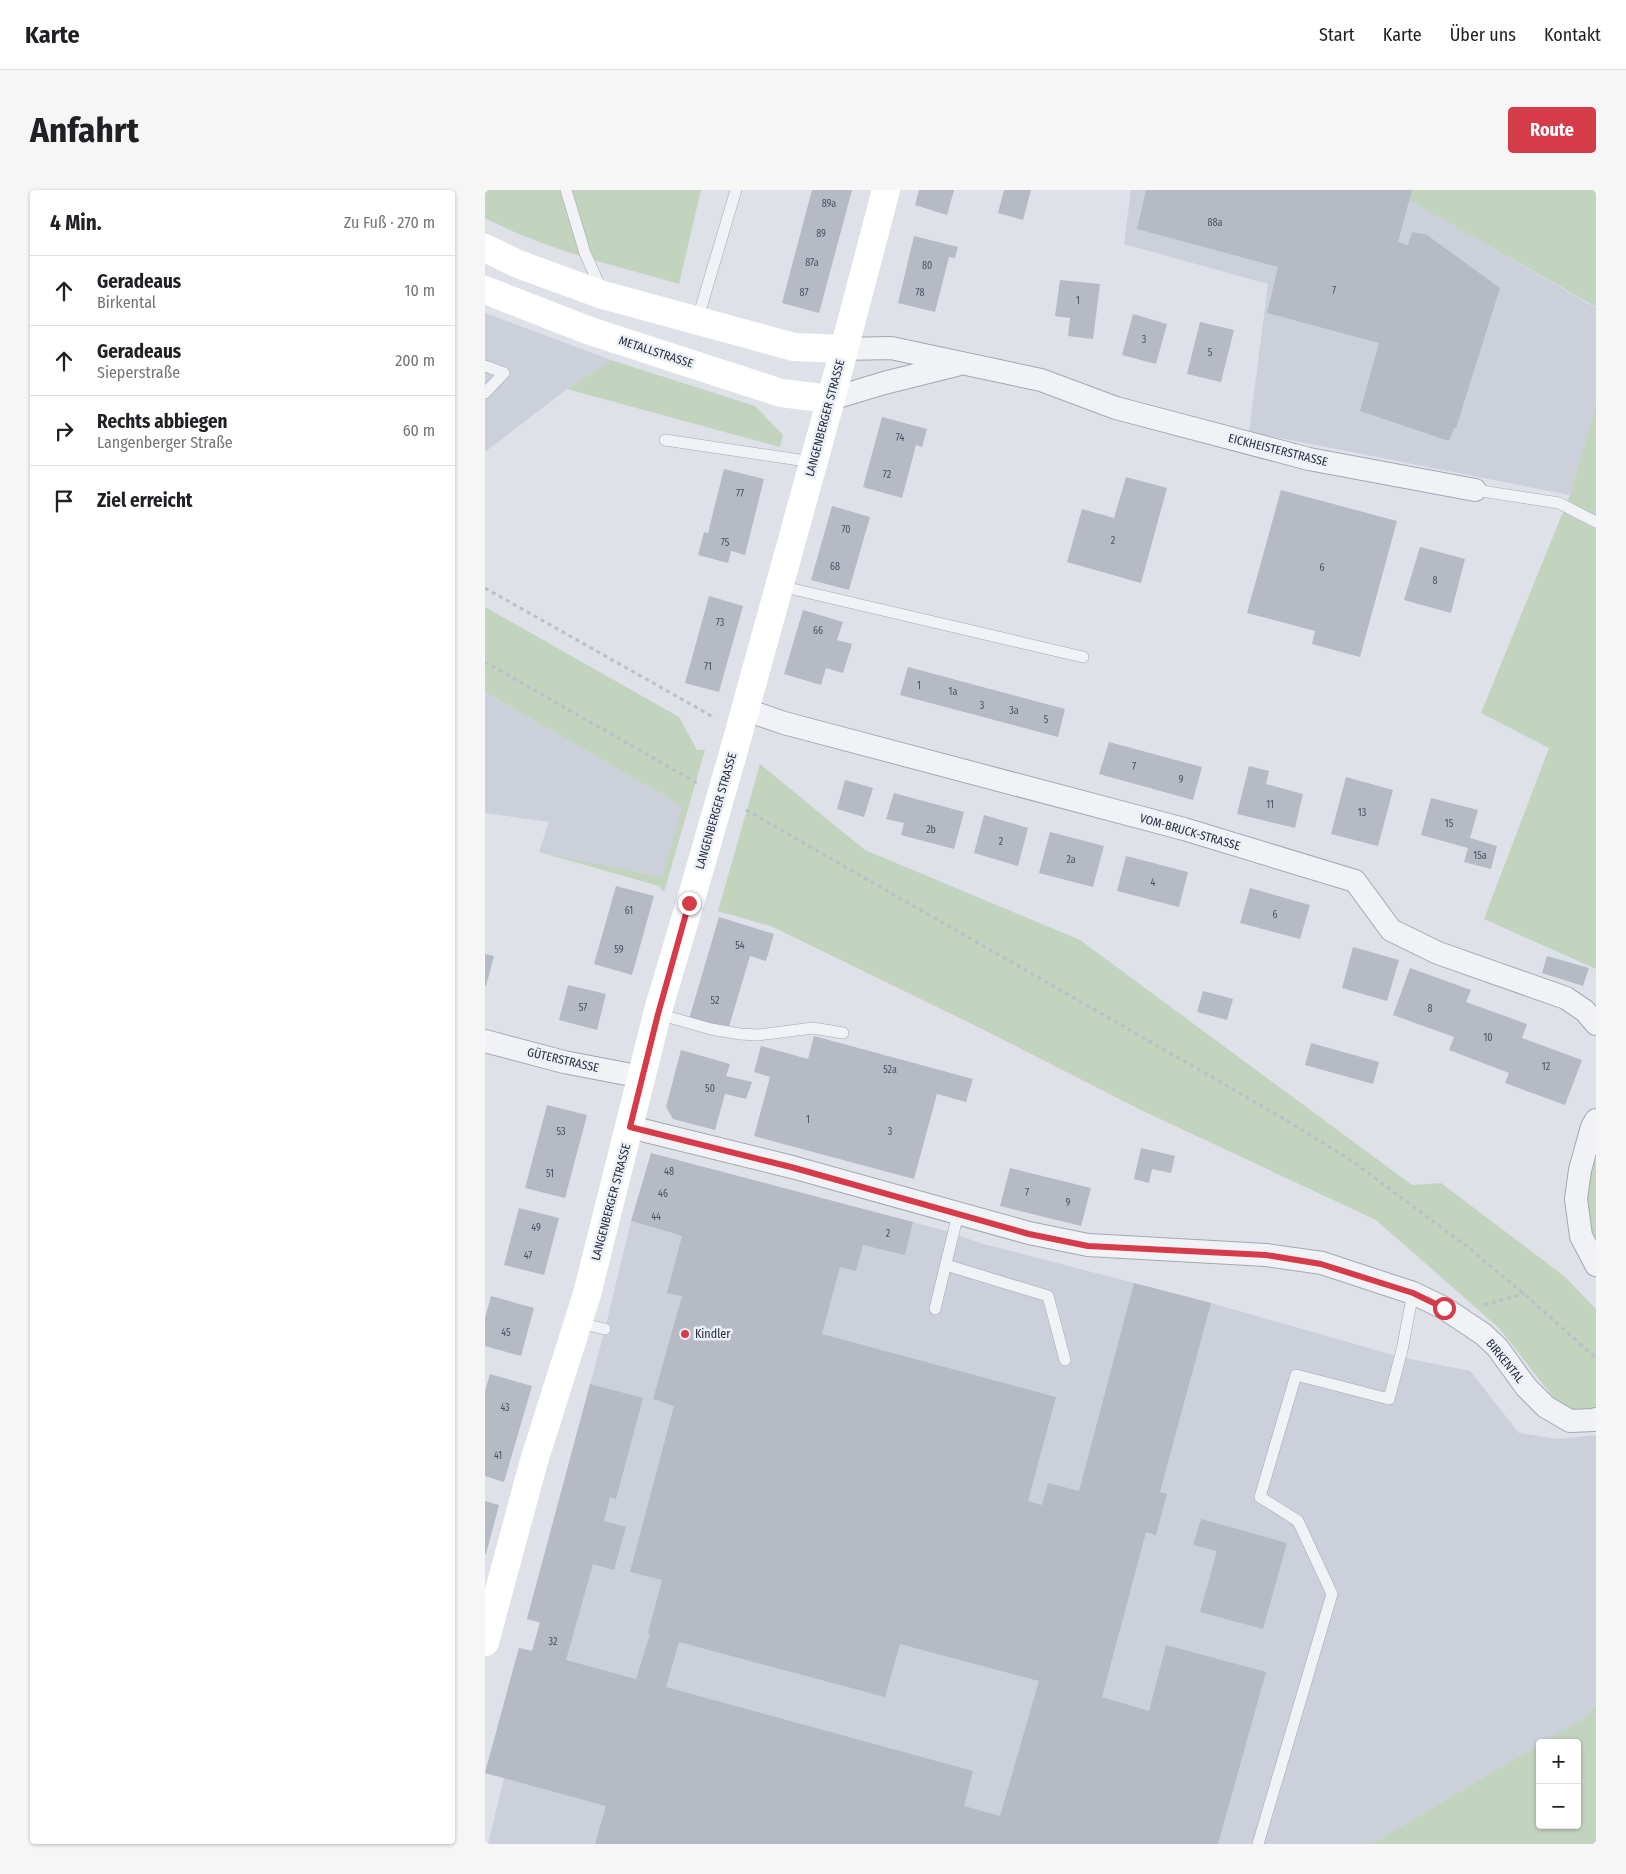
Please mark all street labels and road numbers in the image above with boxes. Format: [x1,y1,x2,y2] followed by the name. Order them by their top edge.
[617,333,695,371] street label: METALLSTRASSE
[803,358,847,478] street label: LANGENBERGER STRASSE
[1227,431,1330,469] street label: EICKHEISTERSTRASSE
[693,751,739,871] street label: LANGENBERGER STRASSE
[1138,811,1242,853] street label: VOM-BRUCK-STRASSE
[526,1043,601,1075] street label: GÜTERSTRASSE
[589,1142,633,1262] street label: LANGENBERGER STRASSE
[1483,1336,1527,1386] street label: BIRKENTAL

